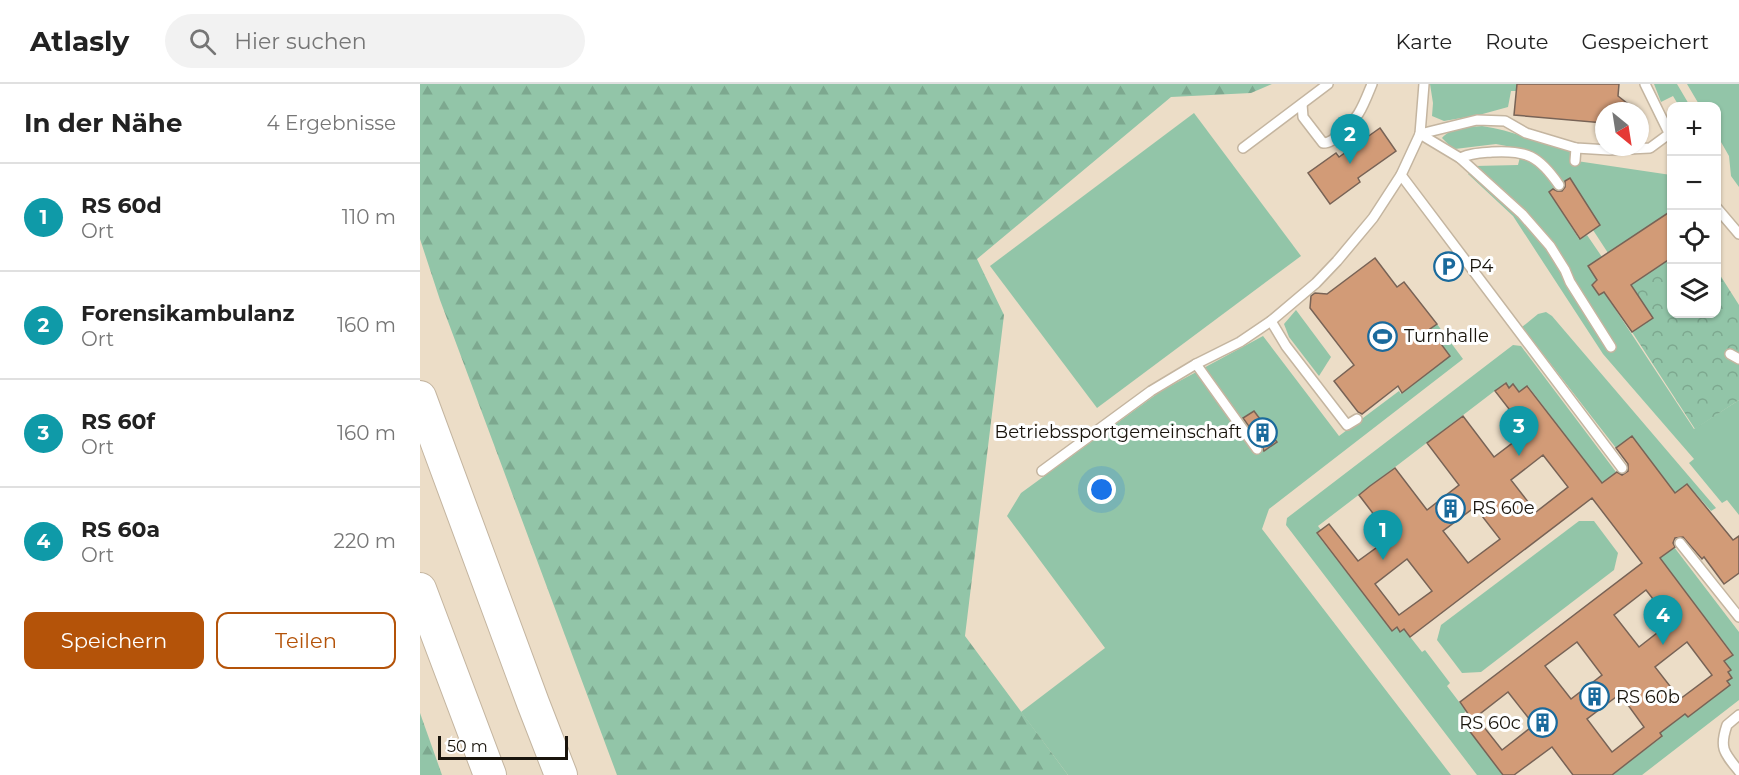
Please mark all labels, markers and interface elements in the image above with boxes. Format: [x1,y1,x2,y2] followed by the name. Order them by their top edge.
[165,14,585,68] search box
[30,24,129,58] text: Atlasly
[186,25,219,58] icon: search
[234,28,367,55] text: Hier suchen
[1396,29,1452,54] text: Karte
[1485,29,1548,54] text: Route
[1581,29,1709,54] text: Gespeichert
[1595,102,1649,156] north arrow
[1667,102,1721,318] map controls
[1667,102,1721,156] button: +
[24,107,182,139] text: In der Nähe
[267,111,396,135] text: 4 Ergebnisse
[1330,115,1370,164] pin: 2
[1667,156,1721,210] button: −
[81,192,162,219] text: RS 60d
[40,205,47,229] text: 1
[342,205,396,229] text: 110 m
[1667,210,1721,264] button: locate
[81,219,114,243] text: Ort
[1432,250,1464,282] parking icon: P4
[1469,255,1493,277] place label: P4
[1667,264,1721,318] button: layers
[81,300,294,327] text: Forensikambulanz
[38,313,49,337] text: 2
[337,313,396,337] text: 160 m
[1367,320,1399,352] sports icon: Turnhalle
[1404,325,1489,347] place label: Turnhalle
[81,327,114,351] text: Ort
[1500,406,1538,456] pin: 3
[81,408,155,435] text: RS 60f
[1247,416,1279,448] building icon: Betriebssportgemeinschaft
[38,421,49,445] text: 3
[337,421,396,445] text: 160 m
[995,421,1242,443] place label: Betriebssportgemeinschaft
[81,435,114,459] text: Ort
[1087,475,1116,504] your location
[1435,492,1467,524] building icon: RS 60e
[1472,497,1535,519] place label: RS 60e
[1364,510,1402,560] pin: 1
[81,516,160,543] text: RS 60a
[37,529,50,553] text: 4
[334,529,396,553] text: 220 m
[81,543,114,567] text: Ort
[1644,596,1682,645] pin: 4
[24,612,204,669] button: Speichern
[216,612,396,669] button: Teilen
[1579,681,1611,713] building icon: RS 60b
[1616,686,1680,708] place label: RS 60b
[1526,707,1558,739] building icon: RS 60c
[1459,712,1521,734] place label: RS 60c
[438,733,568,760] scale bar
[447,737,488,756] text: 50 m

